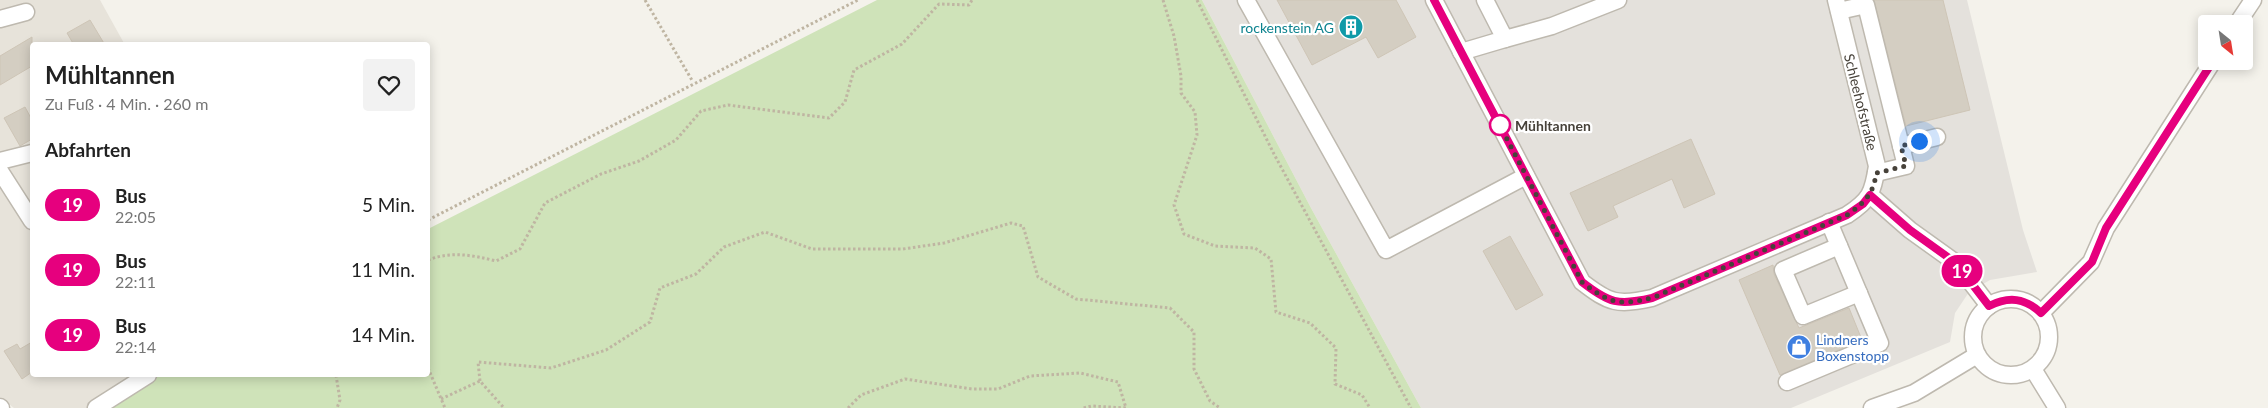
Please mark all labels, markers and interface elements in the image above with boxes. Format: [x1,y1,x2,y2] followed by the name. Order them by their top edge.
[1338,14,1364,40] building icon: rockenstein AG
[2198,15,2252,70] north arrow
[2198,15,2253,70] map controls
[1240,19,1334,36] place label: rockenstein AG
[1841,52,1881,152] street label: Schleehofstraße
[363,59,415,111] button: heart
[45,60,175,89] text: Mühltannen
[45,94,208,113] text: Zu Fuß · 4 Min. · 260 m
[1489,114,1511,136] marker: Mühltannen
[1515,117,1591,134] place label: Mühltannen
[1907,129,1932,154] your location
[45,138,131,161] text: Abfahrten
[115,184,146,207] text: Bus
[362,193,415,216] text: 5 Min.
[62,194,83,216] text: 19
[115,207,156,226] text: 22:05
[115,249,146,272] text: Bus
[1940,255,1984,287] line badge: 19
[351,258,415,281] text: 11 Min.
[62,259,83,281] text: 19
[1952,260,1972,282] text: 19
[115,272,156,291] text: 22:11
[115,314,146,337] text: Bus
[351,323,415,346] text: 14 Min.
[62,324,83,346] text: 19
[1816,331,1889,364] place label: Lindners Boxenstopp
[1786,334,1812,360] shop icon: Lindners Boxenstopp
[115,337,156,356] text: 22:14

